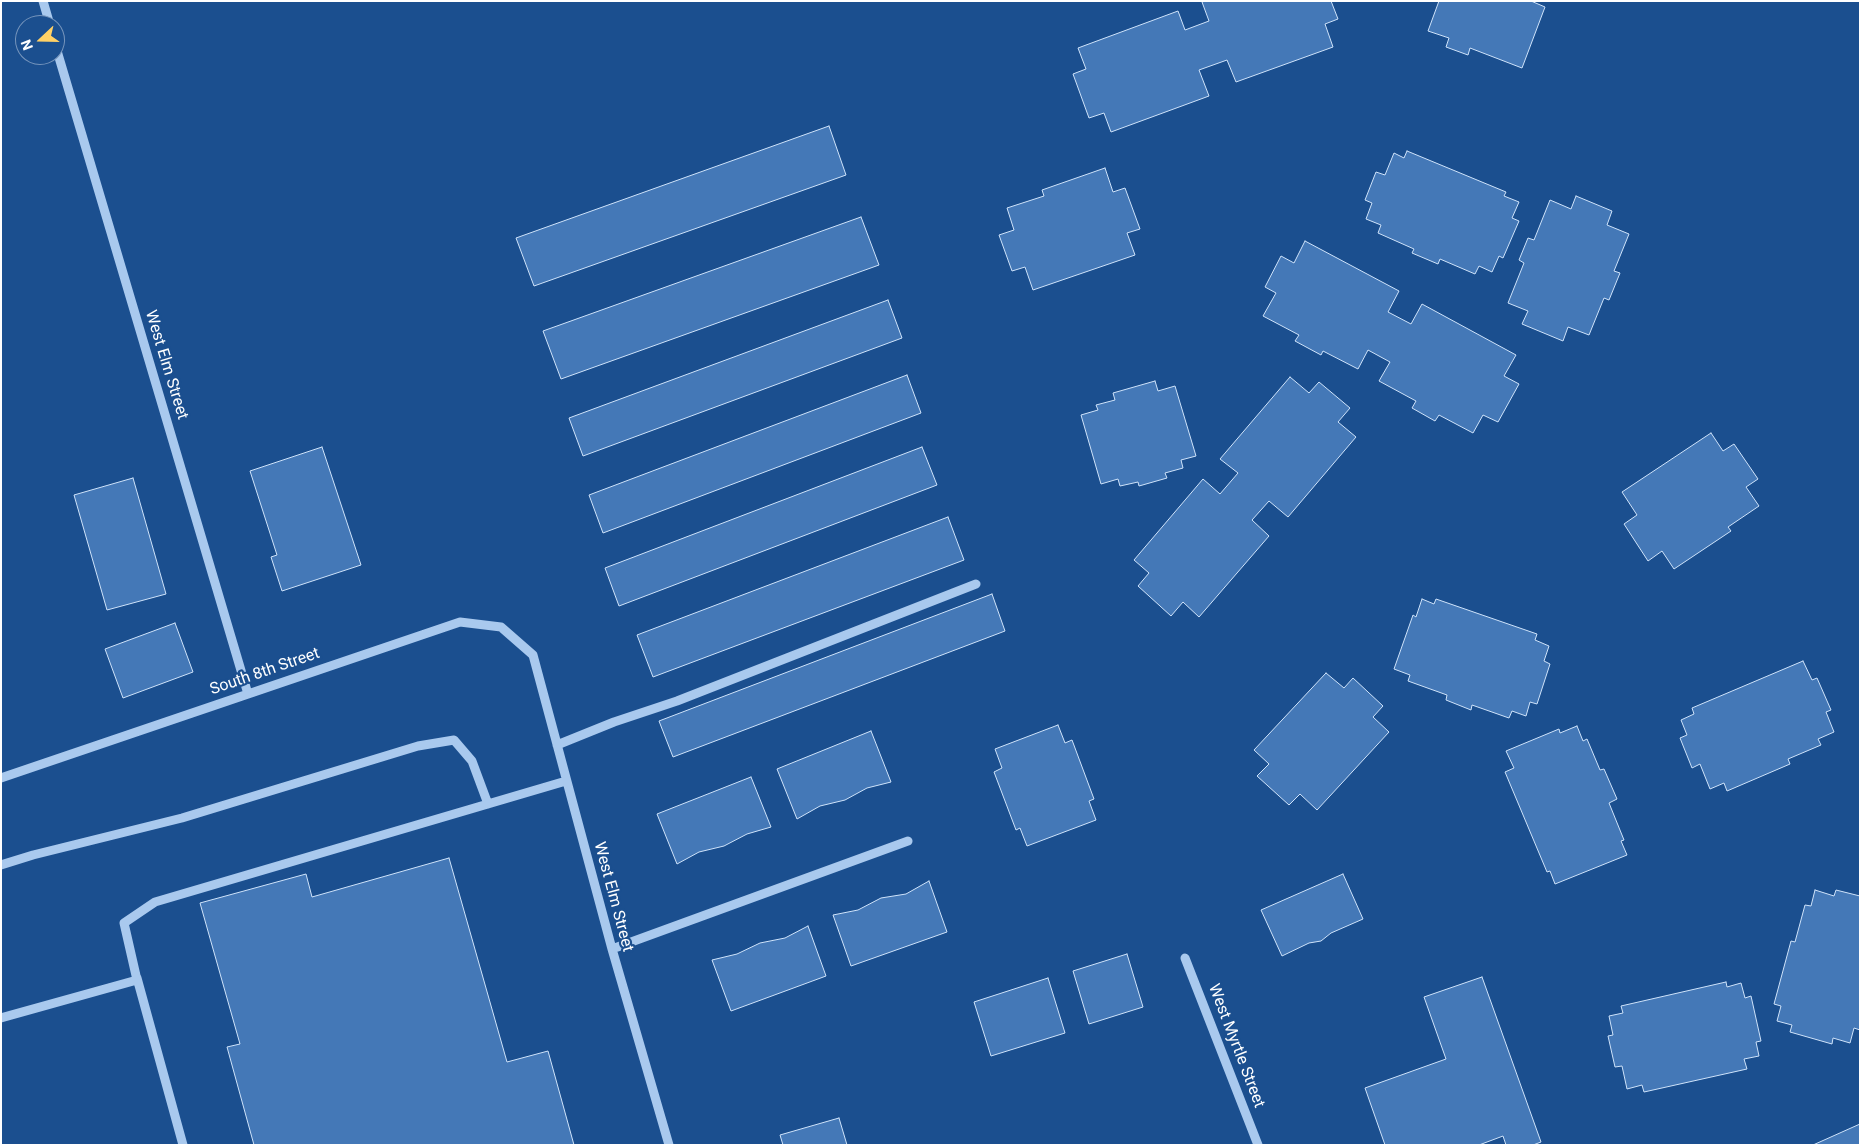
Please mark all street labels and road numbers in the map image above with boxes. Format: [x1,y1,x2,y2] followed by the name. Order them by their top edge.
[140,308,192,422] street label: West Elm Street
[208,644,322,700] street label: South 8th Street
[589,840,637,954] street label: West Elm Street
[1204,981,1268,1111] street label: West Myrtle Street

